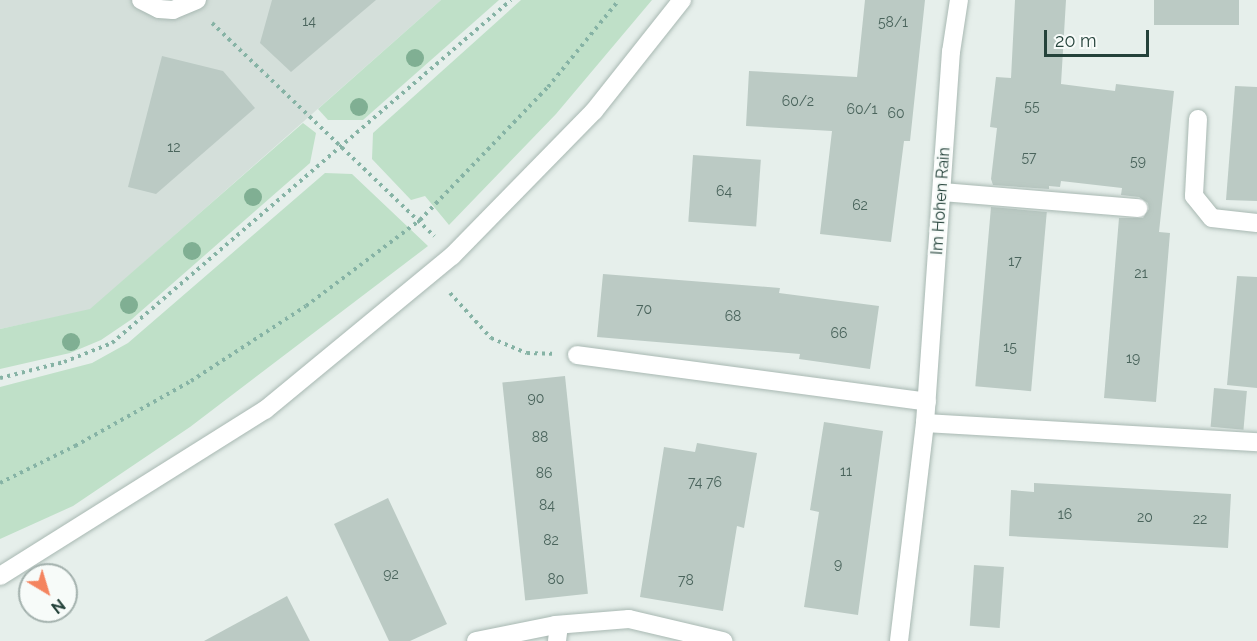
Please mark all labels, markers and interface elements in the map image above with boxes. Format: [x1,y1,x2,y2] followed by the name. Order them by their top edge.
[302,13,316,29] house number: 14
[878,14,908,30] house number: 58/1
[1047,18,1152,56] scale bar
[1055,30,1097,51] text: 20 m
[782,93,814,109] house number: 60/2
[1024,98,1040,114] house number: 55
[846,101,878,117] house number: 60/1
[887,105,905,121] house number: 60
[167,139,181,155] house number: 12
[928,146,954,256] street label: Im Hohen Rain
[1021,149,1037,165] house number: 57
[1130,153,1146,169] house number: 59
[716,183,732,199] house number: 64
[852,197,868,213] house number: 62
[1008,253,1022,269] house number: 17
[1134,265,1148,281] house number: 21
[636,301,652,317] house number: 70
[725,308,741,324] house number: 68
[831,325,847,341] house number: 66
[1003,339,1017,355] house number: 15
[1126,350,1140,366] house number: 19
[528,390,544,406] house number: 90
[532,429,548,445] house number: 88
[840,463,852,479] house number: 11
[536,465,552,481] house number: 86
[688,474,722,490] house number: 74 76
[539,497,555,513] house number: 84
[1058,506,1072,522] house number: 16
[1137,509,1153,525] house number: 20
[1193,511,1207,527] house number: 22
[543,532,559,548] house number: 82
[834,556,842,572] house number: 9
[18,563,78,623] north arrow
[383,566,399,582] house number: 92
[548,571,564,587] house number: 80
[678,572,694,588] house number: 78
[47,595,69,617] text: N

